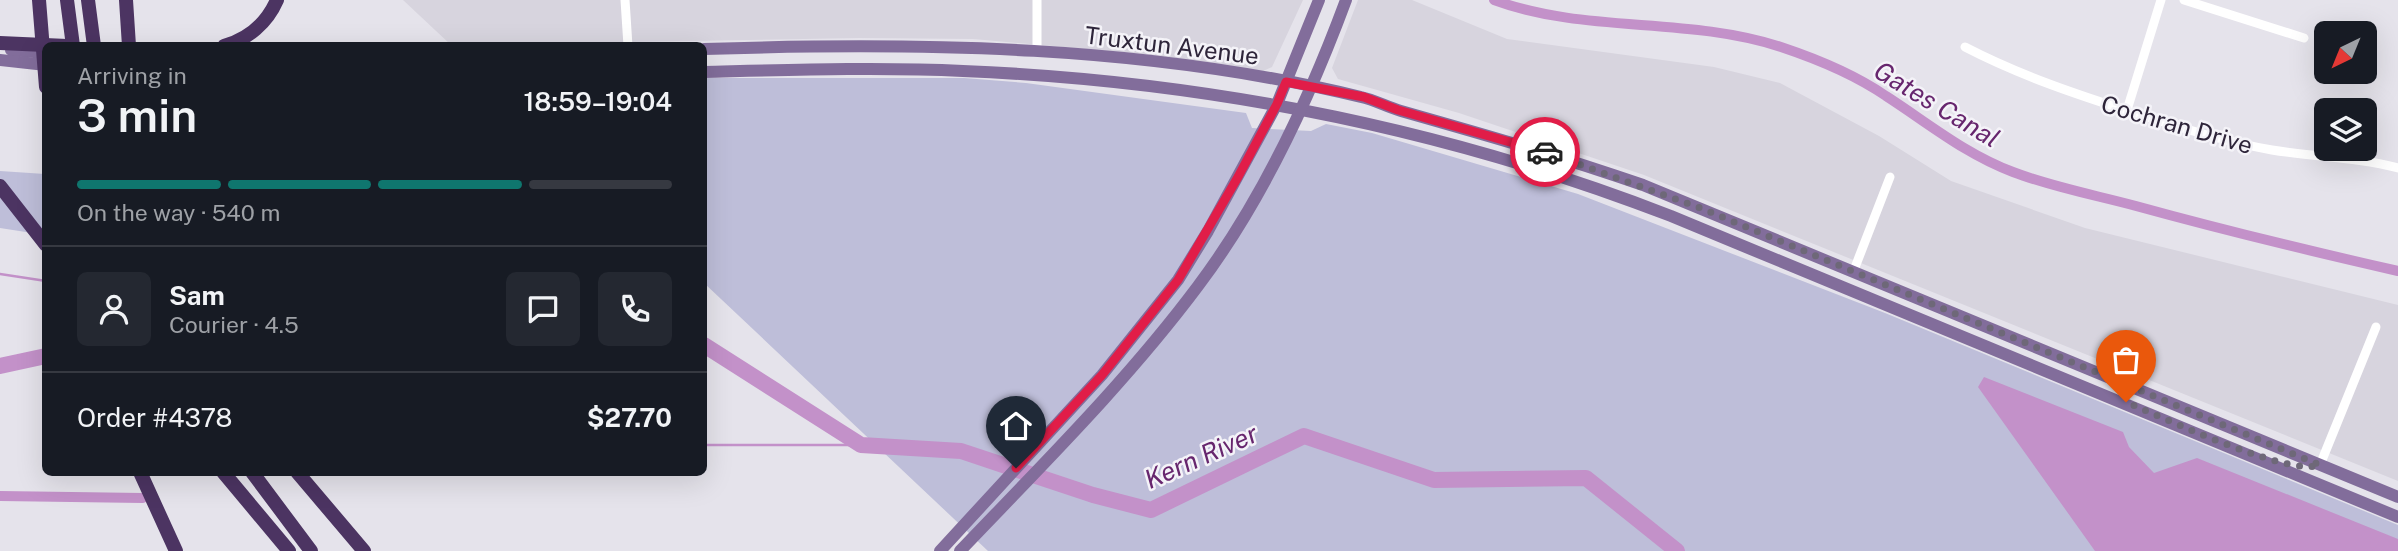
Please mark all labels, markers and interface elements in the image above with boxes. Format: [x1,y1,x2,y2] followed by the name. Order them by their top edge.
[1083,20,1261,70] street label: Truxtun Avenue
[2314,21,2376,84] north arrow
[2314,21,2377,161] map controls
[1869,54,2005,154] water label: Gates Canal
[77,62,187,89] text: Arriving in
[523,86,672,117] text: 18:59–19:04
[77,88,197,142] text: 3 min
[2098,89,2256,159] street label: Cochran Drive
[2314,98,2377,161] button: layers
[1510,117,1580,187] courier
[1526,133,1564,171] icon: car
[77,199,280,226] text: On the way · 540 m
[77,272,151,346] button: person
[506,272,580,346] button: chat
[598,272,672,346] button: phone
[169,280,225,311] text: Sam
[169,311,299,338] text: Courier · 4.5
[2096,330,2156,402] pin
[2107,341,2145,379] icon: bag
[986,396,1046,468] pin
[77,402,232,433] text: Order #4378
[587,402,672,433] text: $27.70
[997,407,1035,445] icon: home
[1140,417,1263,495] water label: Kern River

